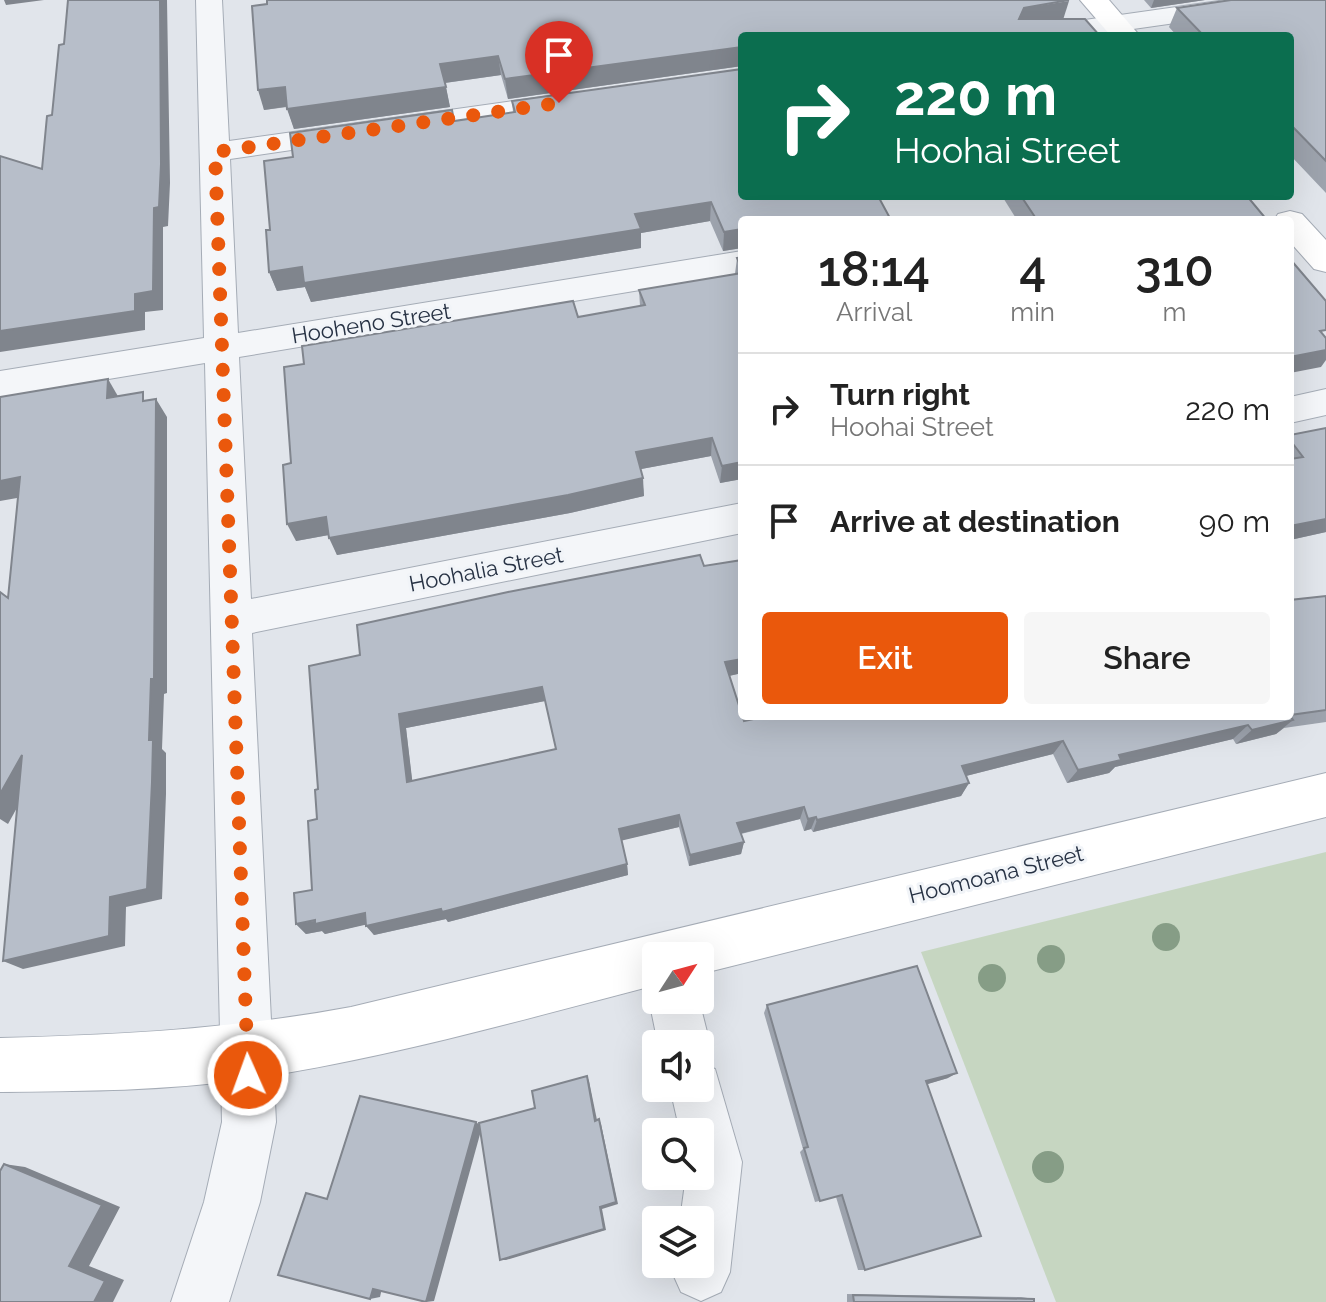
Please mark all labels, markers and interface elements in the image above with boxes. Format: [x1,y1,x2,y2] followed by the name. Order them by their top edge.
[525,21,593,103] pin
[537,33,581,77] icon: arrive
[894,62,1057,128] text: 220 m
[762,64,866,168] icon: right
[894,129,1121,171] text: Hoohai Street
[818,241,930,297] text: 18:14
[1019,241,1046,297] text: 4
[1135,241,1214,297] text: 310
[836,297,912,327] text: Arrival
[1010,297,1055,327] text: min
[1163,297,1186,327] text: m
[290,298,453,348] street label: Hooheno Street
[830,377,970,412] text: Turn right
[762,387,806,431] icon: right
[1185,392,1270,427] text: 220 m
[830,412,994,442] text: Hoohai Street
[762,499,806,543] icon: arrive
[830,504,1120,539] text: Arrive at destination
[1199,504,1270,539] text: 90 m
[407,541,566,597] street label: Hoohalia Street
[762,612,1008,704] button: Exit
[1024,612,1270,704] button: Share
[906,840,1087,908] street label: Hoomoana Street
[642,942,714,1014] north arrow
[642,942,714,1278] map controls
[642,1030,714,1102] button: sound
[206,1033,290,1117] position arrow
[642,1118,714,1190] button: search
[642,1206,714,1278] button: layers

